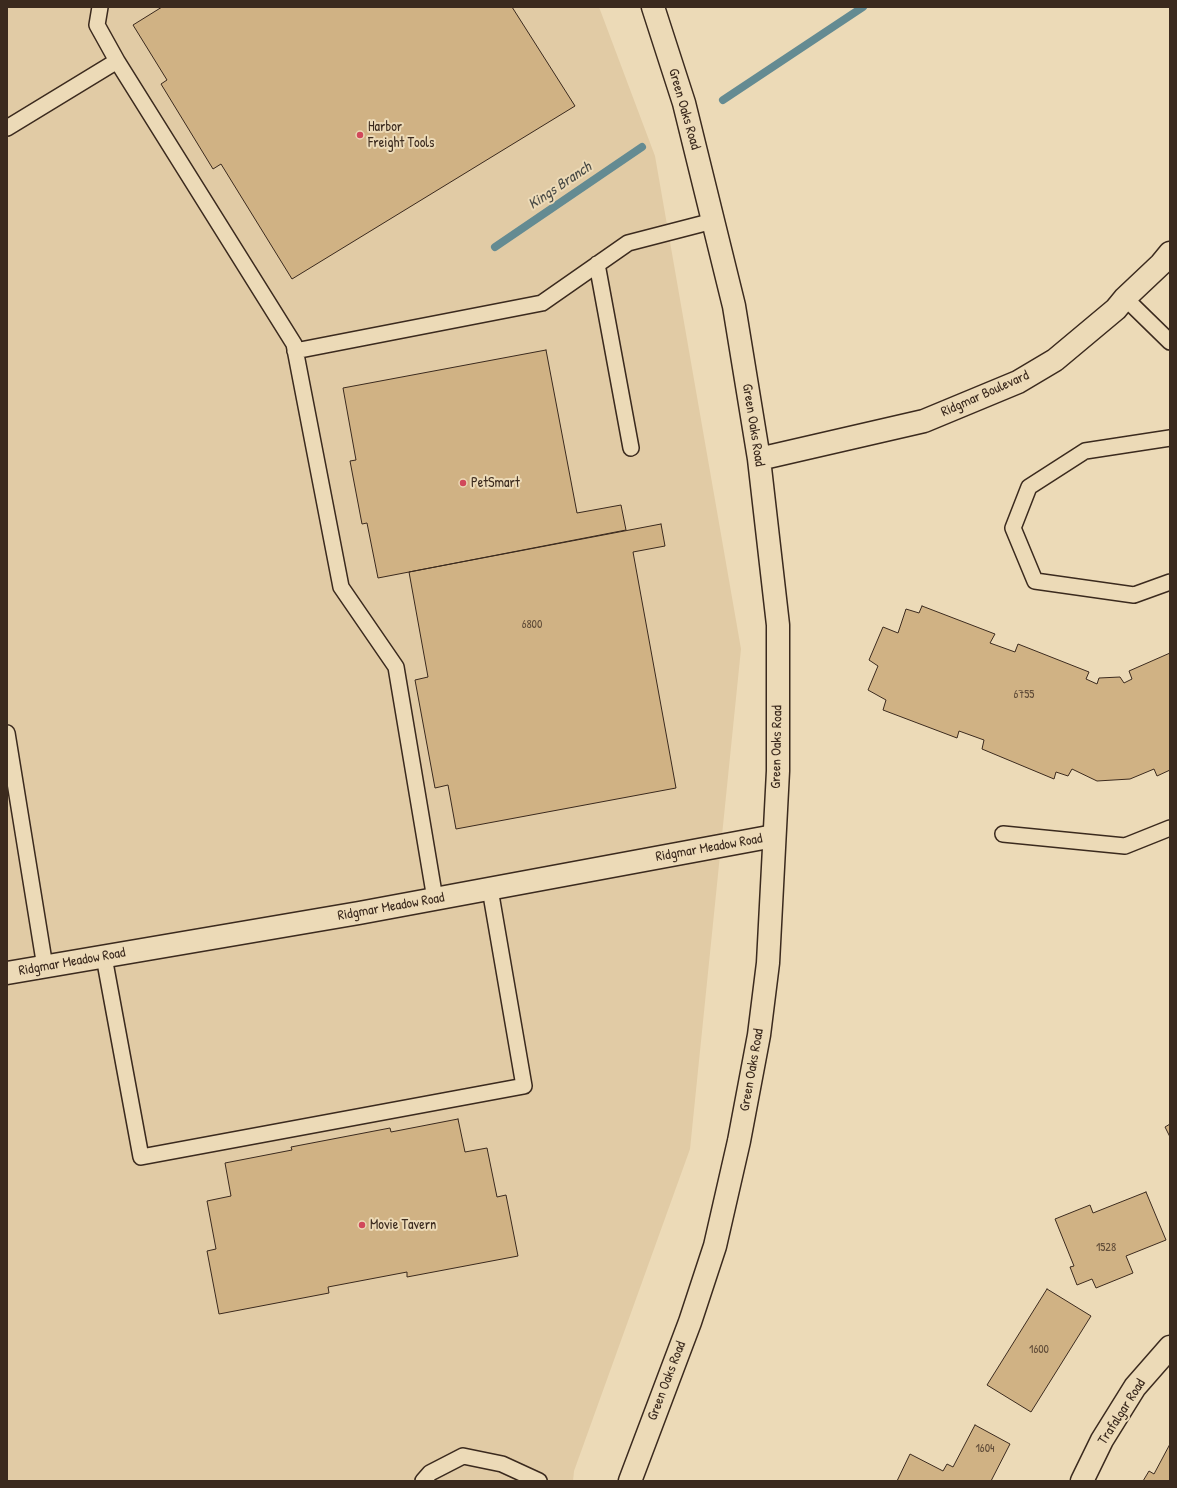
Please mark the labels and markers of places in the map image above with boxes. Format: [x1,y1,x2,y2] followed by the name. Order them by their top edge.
[368,119,434,152] place label: Harbor Freight Tools
[355,130,365,140] marker: Harbor Freight Tools
[471,475,520,491] place label: PetSmart
[458,478,468,488] marker: PetSmart
[370,1217,436,1233] place label: Movie Tavern
[357,1220,367,1230] marker: Movie Tavern

